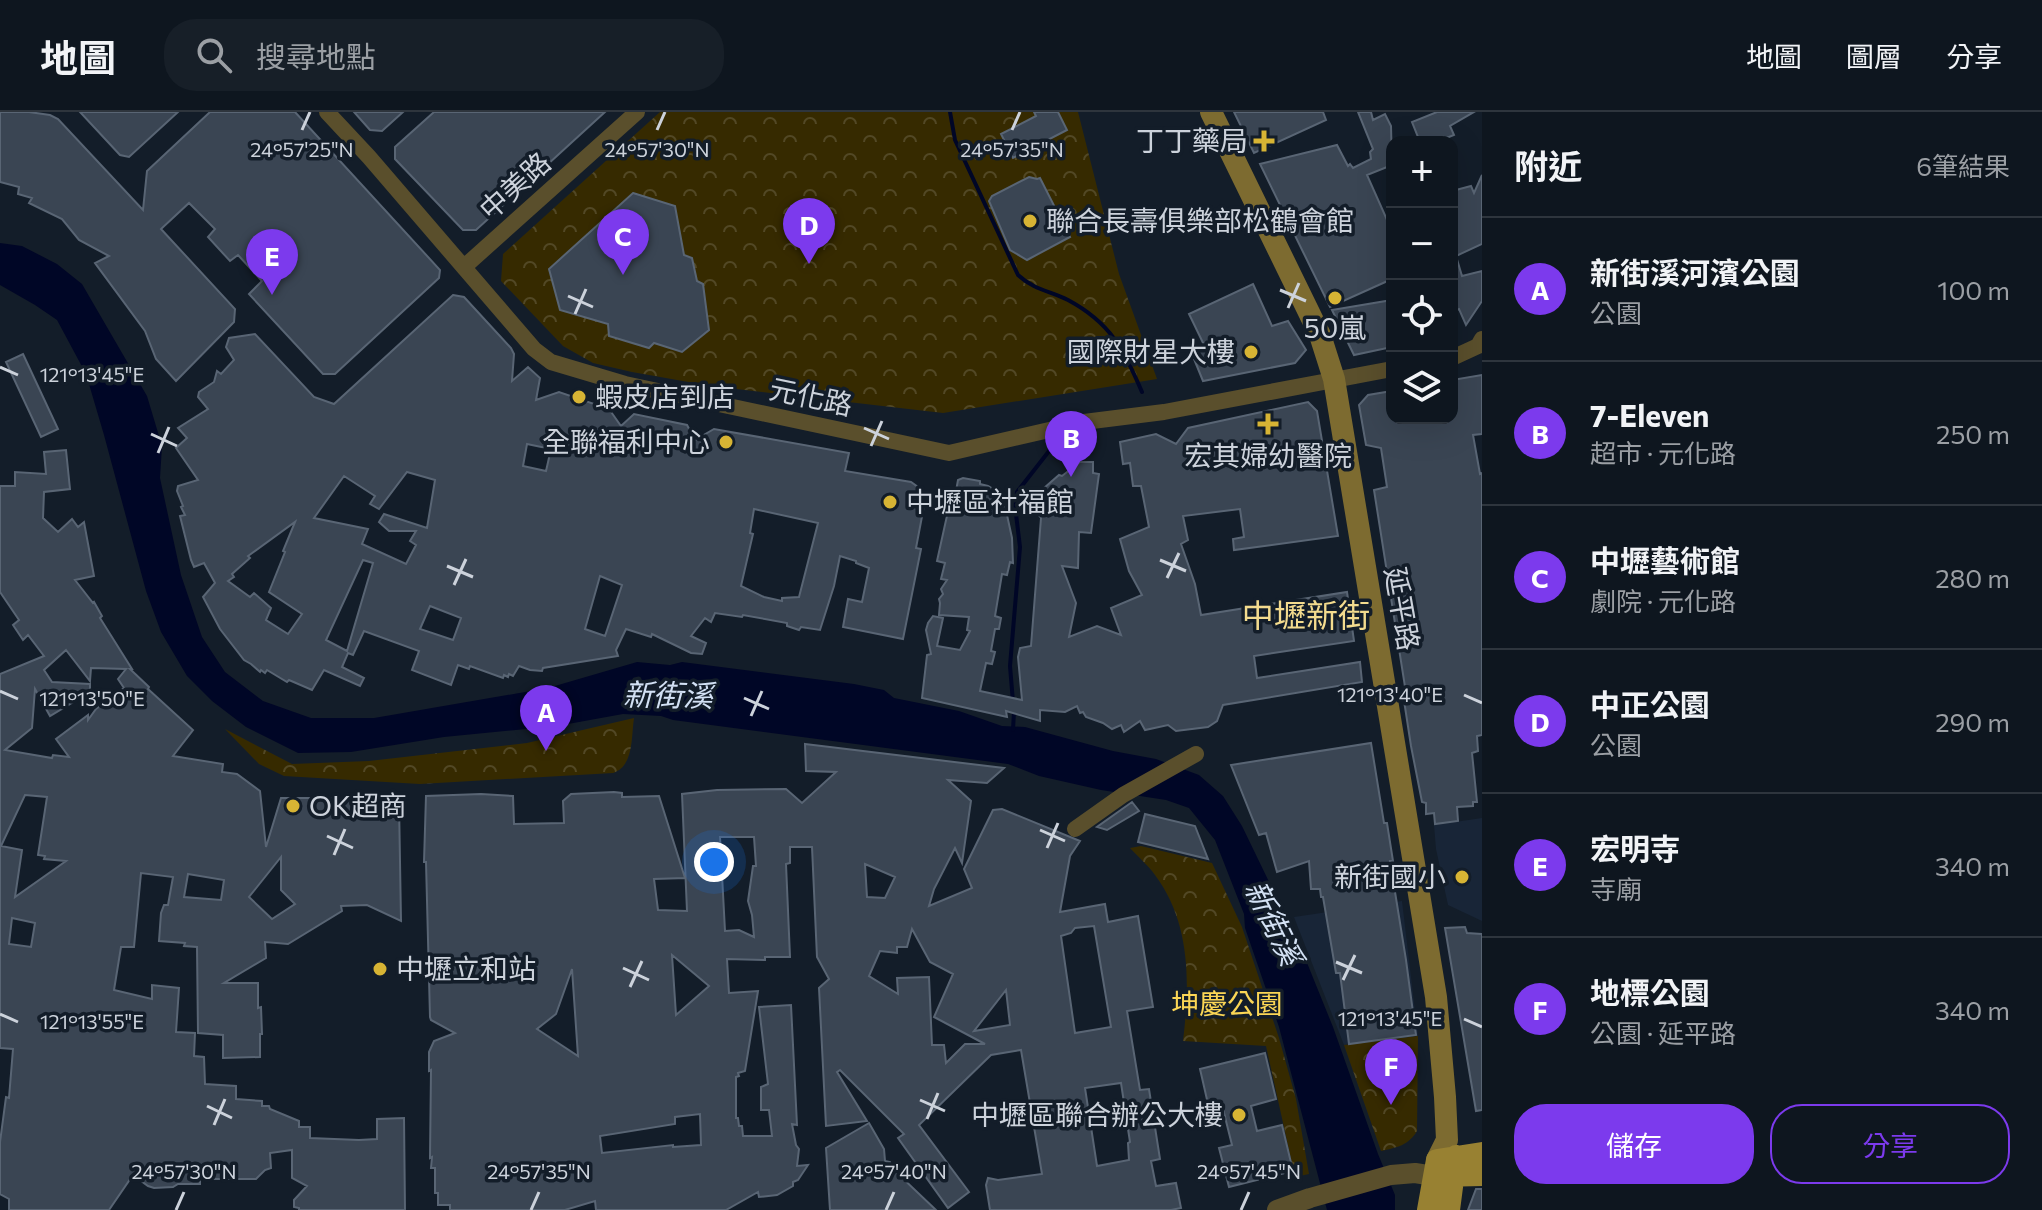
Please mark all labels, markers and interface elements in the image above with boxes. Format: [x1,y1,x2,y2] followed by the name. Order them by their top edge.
[164,19,724,91] search box
[40,33,116,80] text: 地圖
[192,33,236,77] icon: search
[256,37,376,74] text: 搜尋地點
[1746,39,1802,73] text: 地圖
[1846,39,1902,73] text: 圖層
[1946,39,2002,73] text: 分享
[1136,123,1248,157] place label: 丁丁藥局
[1255,132,1273,150] marker: 丁丁藥局
[1386,136,1458,424] map controls
[1386,136,1458,208] button: +
[250,137,354,161] text: 24°57'25"N
[604,137,710,161] text: 24°57'30"N
[960,137,1064,161] text: 24°57'35"N
[1514,144,1582,186] text: 附近
[472,145,557,226] street label: 中美路
[1916,150,2010,181] text: 6筆結果
[783,198,835,264] pin: D
[1046,203,1354,237] place label: 聯合長壽俱樂部松鶴會館
[1386,208,1458,280] button: −
[597,209,649,275] pin: C
[1021,212,1039,230] marker: 聯合長壽俱樂部松鶴會館
[246,229,298,295] pin: E
[1590,253,1800,290] text: 新街溪河濱公園
[1531,274,1549,305] text: A
[1937,274,2010,305] text: 100 m
[1386,280,1458,352] button: locate
[1326,289,1344,307] marker: 50嵐
[1590,297,1642,328] text: 公園
[1304,310,1366,344] place label: 50嵐
[1067,334,1235,368] place label: 國際財星大樓
[1242,343,1260,361] marker: 國際財星大樓
[1386,352,1458,424] button: layers
[40,362,144,386] text: 121°13'45"E
[767,371,856,421] street label: 元化路
[595,379,735,413] place label: 蝦皮店到店
[570,388,588,406] marker: 蝦皮店到店
[1590,396,1709,433] text: 7-Eleven
[1045,411,1097,477] pin: B
[1257,413,1279,435] marker: 宏其婦幼醫院
[1531,418,1549,449] text: B
[1936,418,2010,449] text: 250 m
[542,424,710,458] place label: 全聯福利中心
[717,433,735,451] marker: 全聯福利中心
[1590,437,1736,468] text: 超市 · 元化路
[1184,438,1352,472] place label: 宏其婦幼醫院
[906,484,1074,518] place label: 中壢區社福館
[881,493,899,511] marker: 中壢區社福館
[1590,541,1740,578] text: 中壢藝術館
[1531,562,1549,593] text: C
[1935,562,2010,593] text: 280 m
[1379,565,1427,653] street label: 延平路
[1590,585,1736,616] text: 劇院 · 元化路
[1242,594,1370,634] district label: 中壢新街
[623,674,717,713] water label: 新街溪
[1337,682,1443,706] text: 121°13'40"E
[520,685,572,751] pin: A
[1590,685,1710,722] text: 中正公園
[39,686,145,710] text: 121°13'50"E
[1530,706,1550,737] text: D
[1935,706,2010,737] text: 290 m
[1590,729,1642,760] text: 公園
[309,788,407,822] place label: OK超商
[284,797,302,815] marker: OK超商
[1590,829,1680,866] text: 宏明寺
[694,842,734,882] your location
[1532,850,1548,881] text: E
[1935,850,2010,881] text: 340 m
[1334,859,1446,893] place label: 新街國小
[1453,868,1471,886] marker: 新街國小
[1239,873,1313,974] water label: 新街溪
[1590,873,1642,904] text: 寺廟
[396,951,536,985] place label: 中壢立和站
[371,960,389,978] marker: 中壢立和站
[1590,973,1710,1010] text: 地標公園
[1171,986,1283,1020] park label: 坤慶公園
[1532,994,1548,1025] text: F
[1935,994,2010,1025] text: 340 m
[1338,1006,1442,1030] text: 121°13'45"E
[40,1009,144,1033] text: 121°13'55"E
[1590,1017,1736,1048] text: 公園 · 延平路
[1365,1039,1417,1105] pin: F
[971,1097,1223,1131] place label: 中壢區聯合辦公大樓
[1514,1104,1754,1184] button: 儲存
[1770,1104,2010,1184] button: 分享
[1230,1106,1248,1124] marker: 中壢區聯合辦公大樓
[131,1159,237,1183] text: 24°57'30"N
[487,1159,591,1183] text: 24°57'35"N
[841,1159,947,1183] text: 24°57'40"N
[1197,1159,1301,1183] text: 24°57'45"N

